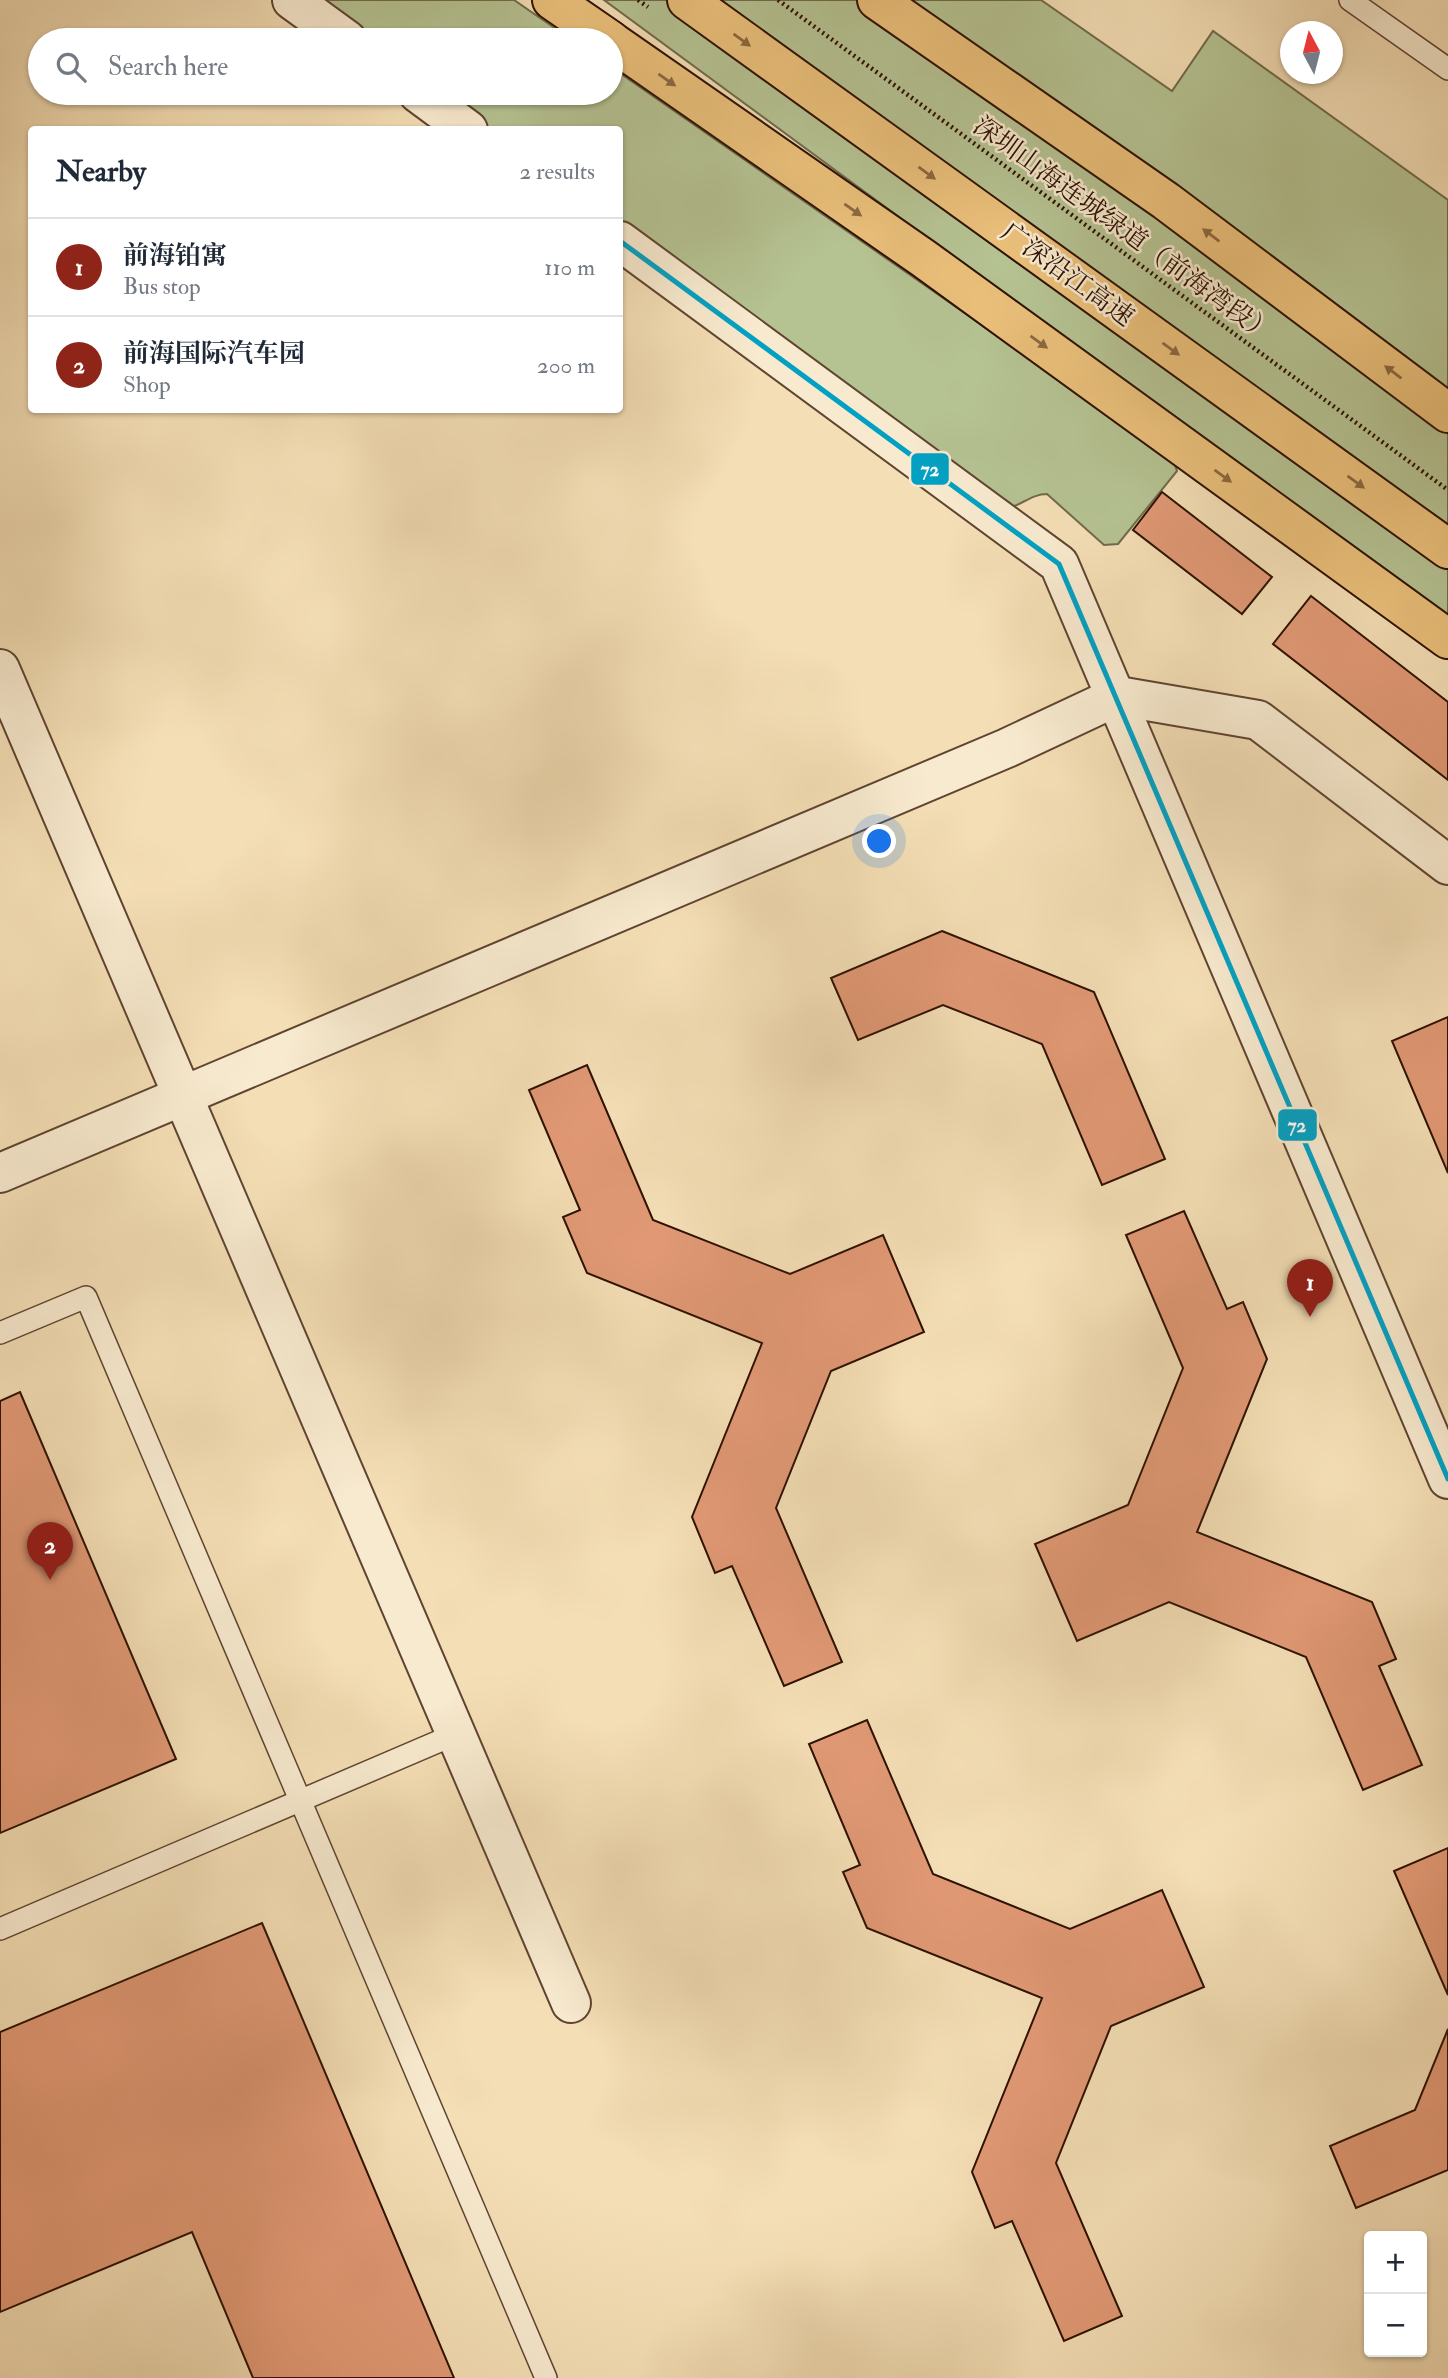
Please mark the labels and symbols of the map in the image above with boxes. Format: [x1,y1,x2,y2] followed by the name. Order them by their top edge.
[1280,21,1343,84] north arrow
[733,33,751,47] one-way arrow
[658,73,676,87] one-way arrow
[967,110,1280,350] street label: 深圳山海连城绿道（前海湾段）
[918,166,936,180] one-way arrow
[844,203,863,216] one-way arrow
[995,216,1140,334] street label: 广深沿江高速
[1203,228,1221,243] one-way arrow
[1029,335,1048,349] one-way arrow
[1162,341,1180,355] one-way arrow
[1384,365,1403,379] one-way arrow
[910,452,950,486] line badge: 72
[921,458,940,482] text: 72
[1214,468,1232,482] one-way arrow
[1347,474,1365,488] one-way arrow
[862,824,896,858] your location
[1277,1108,1318,1142] line badge: 72
[1288,1114,1307,1138] text: 72
[1287,1259,1333,1317] pin: 1
[27,1522,73,1580] pin: 2

